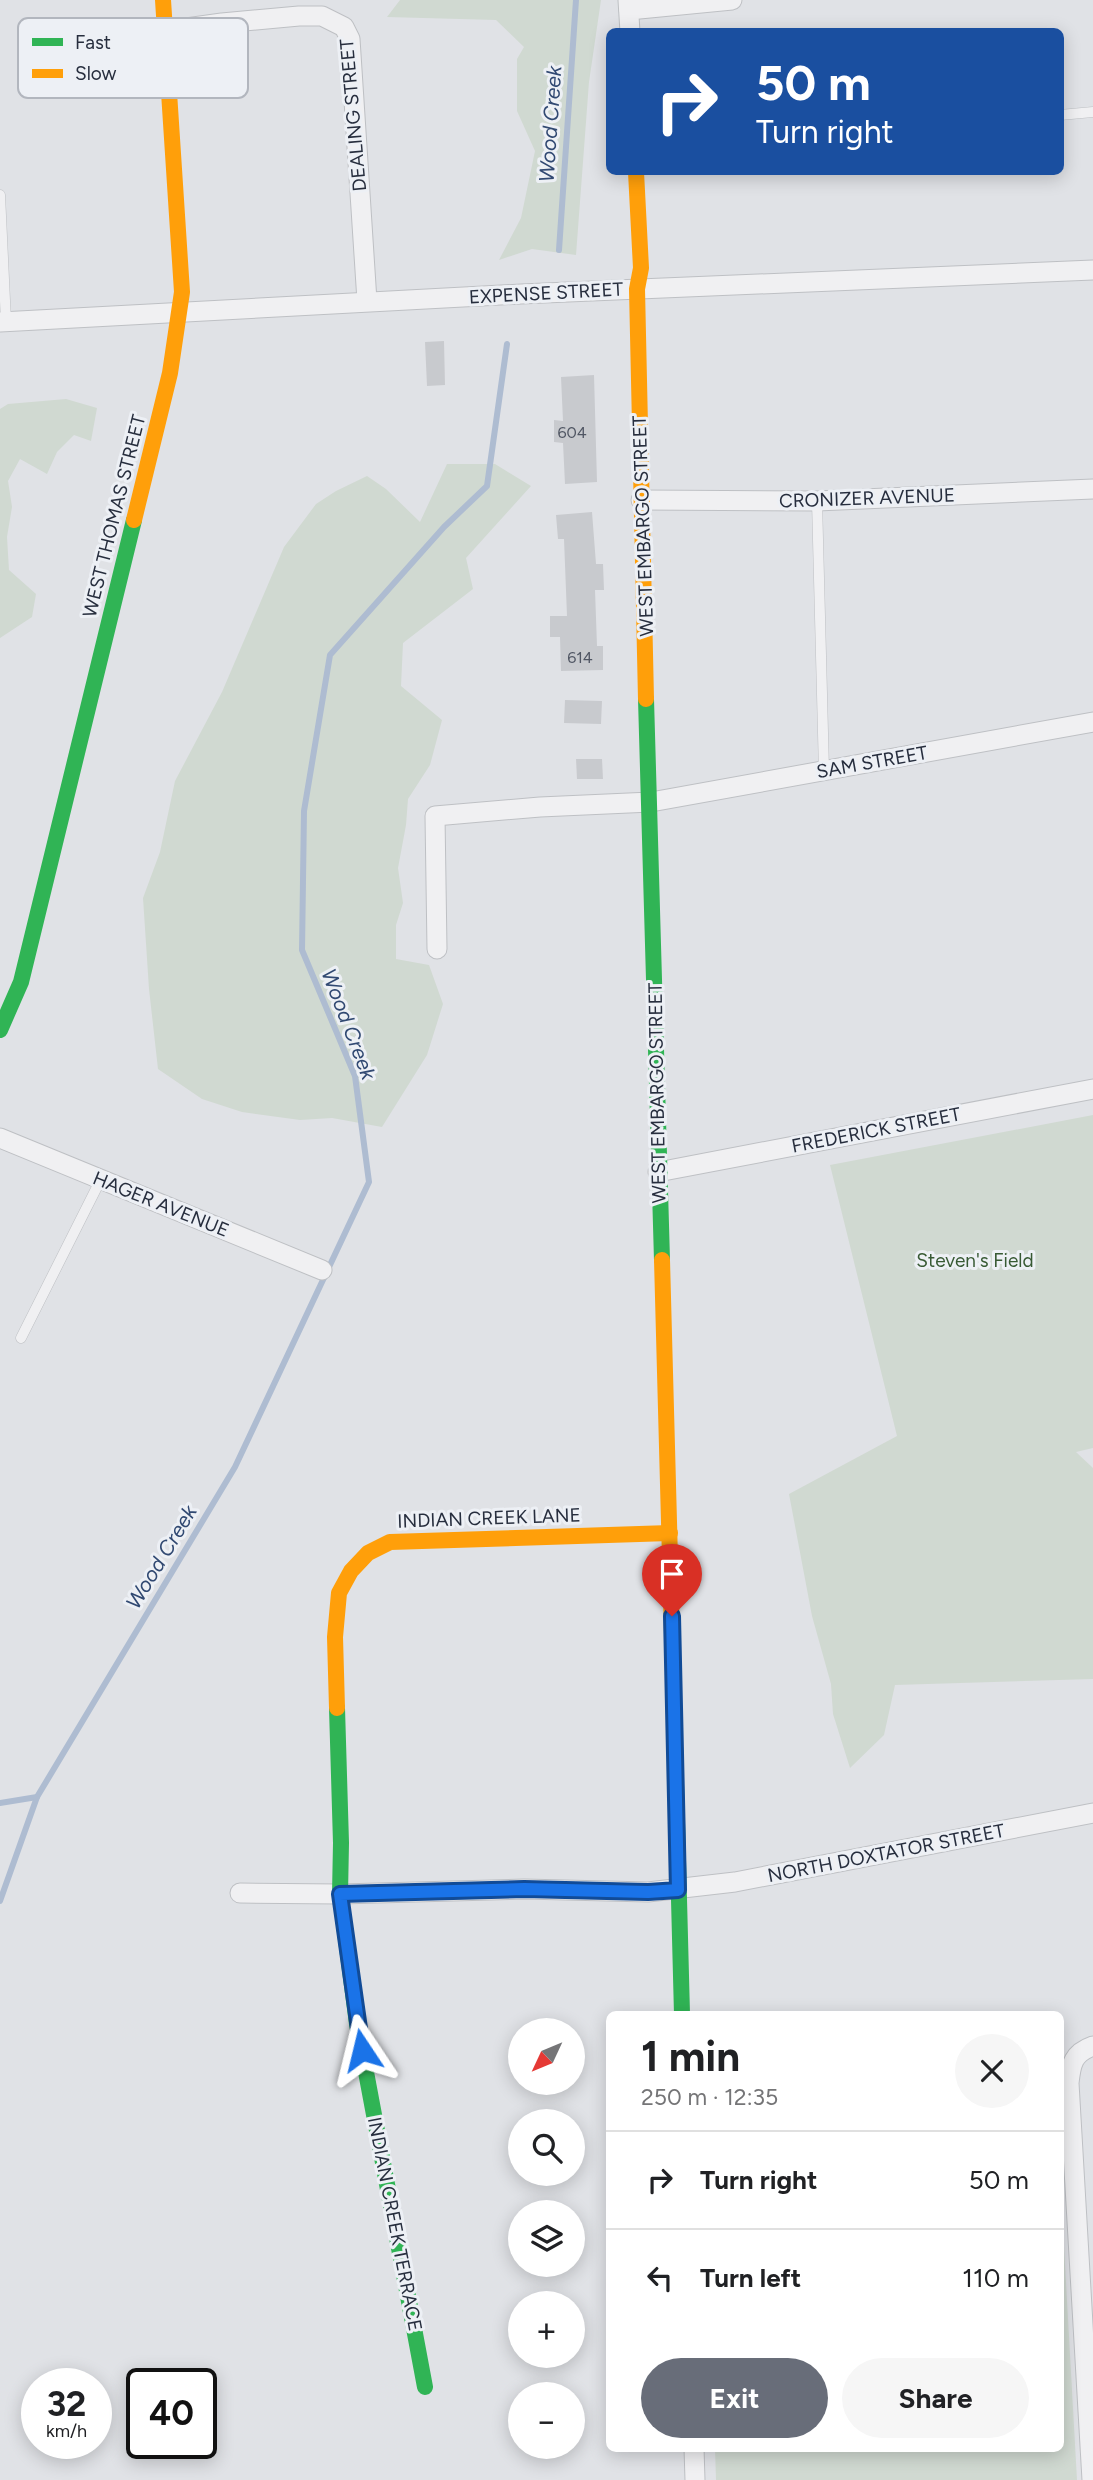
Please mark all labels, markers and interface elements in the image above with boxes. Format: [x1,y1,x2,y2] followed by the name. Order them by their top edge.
[18,18,248,98] legend
[75,31,111,54] text: Fast
[335,37,371,192] street label: DEALING STREET
[756,53,871,112] text: 50 m
[641,56,732,147] icon: right
[75,62,117,85] text: Slow
[533,64,567,183] water label: Wood Creek
[756,113,894,151] text: Turn right
[468,277,624,309] street label: EXPENSE STREET
[78,412,150,620] street label: WEST THOMAS STREET
[628,415,658,637] street label: WEST EMBARGO STREET
[557,423,587,442] house number: 604
[779,483,955,513] street label: CRONIZER AVENUE
[567,648,593,667] house number: 614
[815,741,930,783] street label: SAM STREET
[316,965,382,1084] water label: Wood Creek
[644,982,670,1204] street label: WEST EMBARGO STREET
[789,1102,963,1158] street label: FREDERICK STREET
[90,1166,232,1242] street label: HAGER AVENUE
[916,1249,1034,1272] park label: Steven's Field
[120,1500,202,1613] water label: Wood Creek
[397,1503,581,1533] street label: INDIAN CREEK LANE
[642,1544,702,1616] pin
[653,1555,691,1593] icon: arrive
[766,1819,1007,1887] street label: NORTH DOXTATOR STREET
[325,2013,399,2087] position arrow
[508,2018,584,2095] north arrow
[508,2018,585,2459] map controls
[641,2031,740,2082] text: 1 min
[955,2034,1029,2108] button: close
[641,2083,778,2111] text: 250 m · 12:35
[508,2109,585,2186] button: search
[363,2115,427,2333] street label: INDIAN CREEK TERRACE
[641,2161,679,2199] icon: right
[700,2164,817,2196] text: Turn right
[969,2164,1029,2196] text: 50 m
[508,2200,585,2277] button: layers
[641,2259,679,2297] icon: left
[700,2262,801,2294] text: Turn left
[962,2262,1029,2294] text: 110 m
[508,2291,585,2368] button: +
[641,2358,828,2438] button: Exit
[842,2358,1029,2438] button: Share
[126,2368,217,2459] speed limit sign: 40
[508,2382,585,2459] button: −
[47,2383,86,2425] text: 32
[46,2420,87,2442] text: km/h

